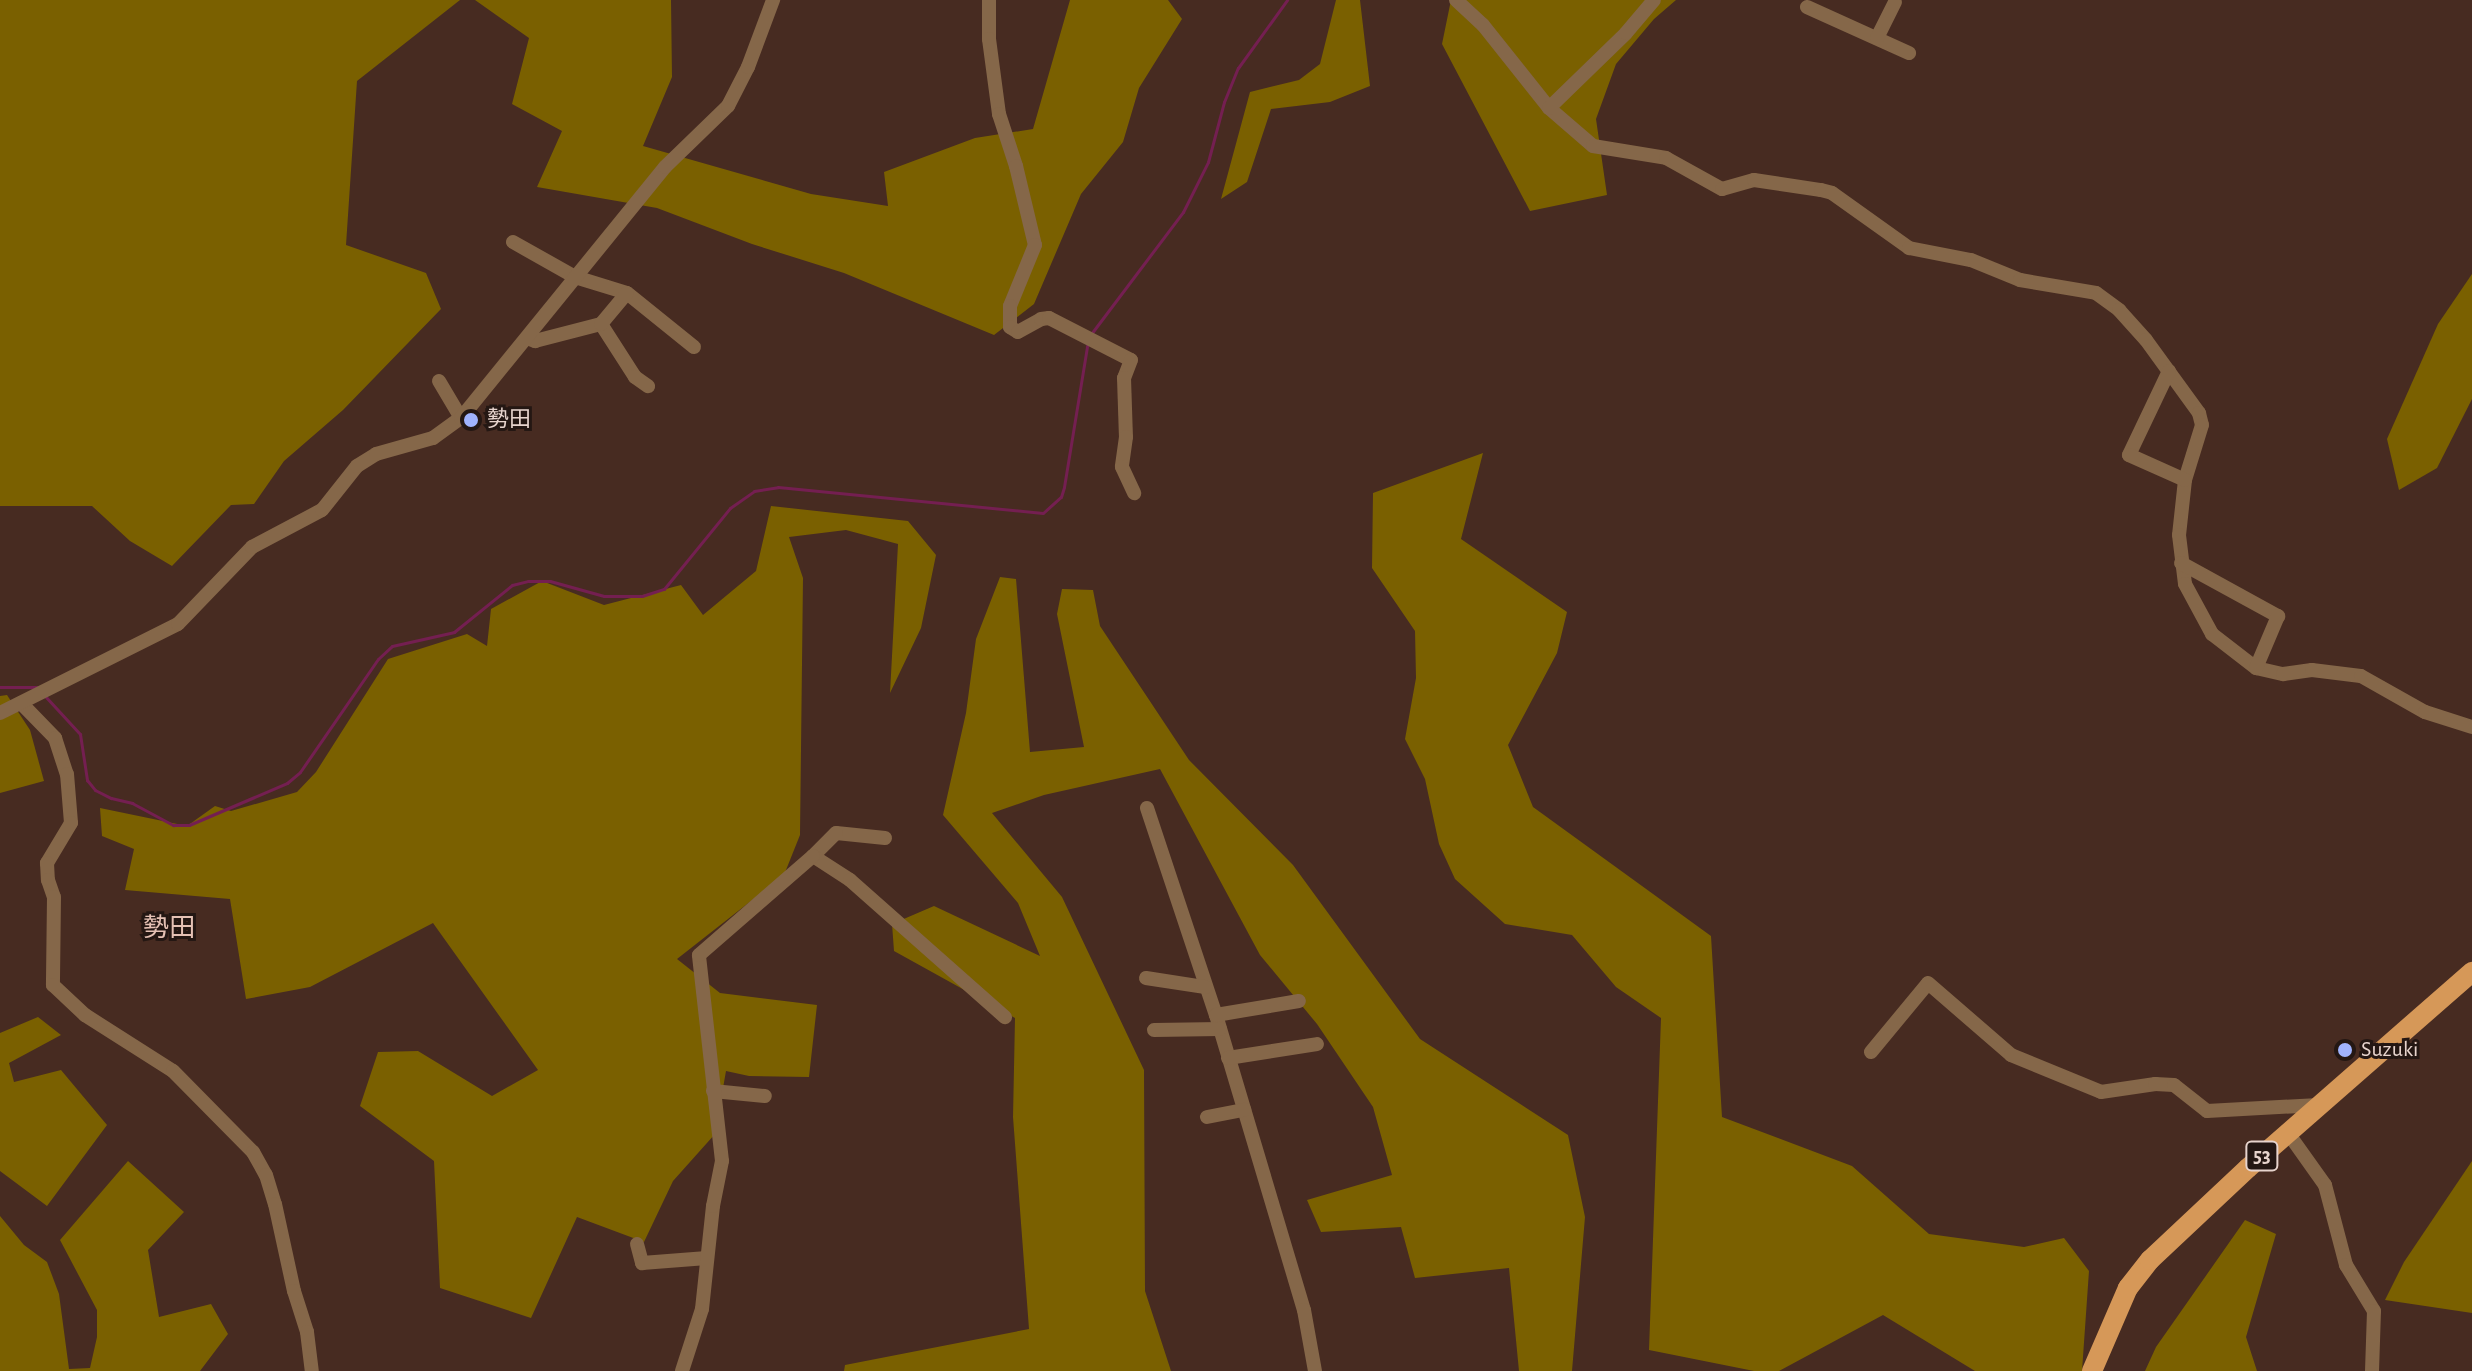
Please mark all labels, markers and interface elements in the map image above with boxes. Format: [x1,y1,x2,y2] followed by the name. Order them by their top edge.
[487,407,531,433] place label: 勢田
[462,411,480,429] marker: 勢田
[143,913,195,945] district label: 勢田
[2361,1037,2418,1063] place label: Suzuki
[2336,1041,2354,1059] marker: Suzuki
[2244,1140,2280,1172] road number: 53

